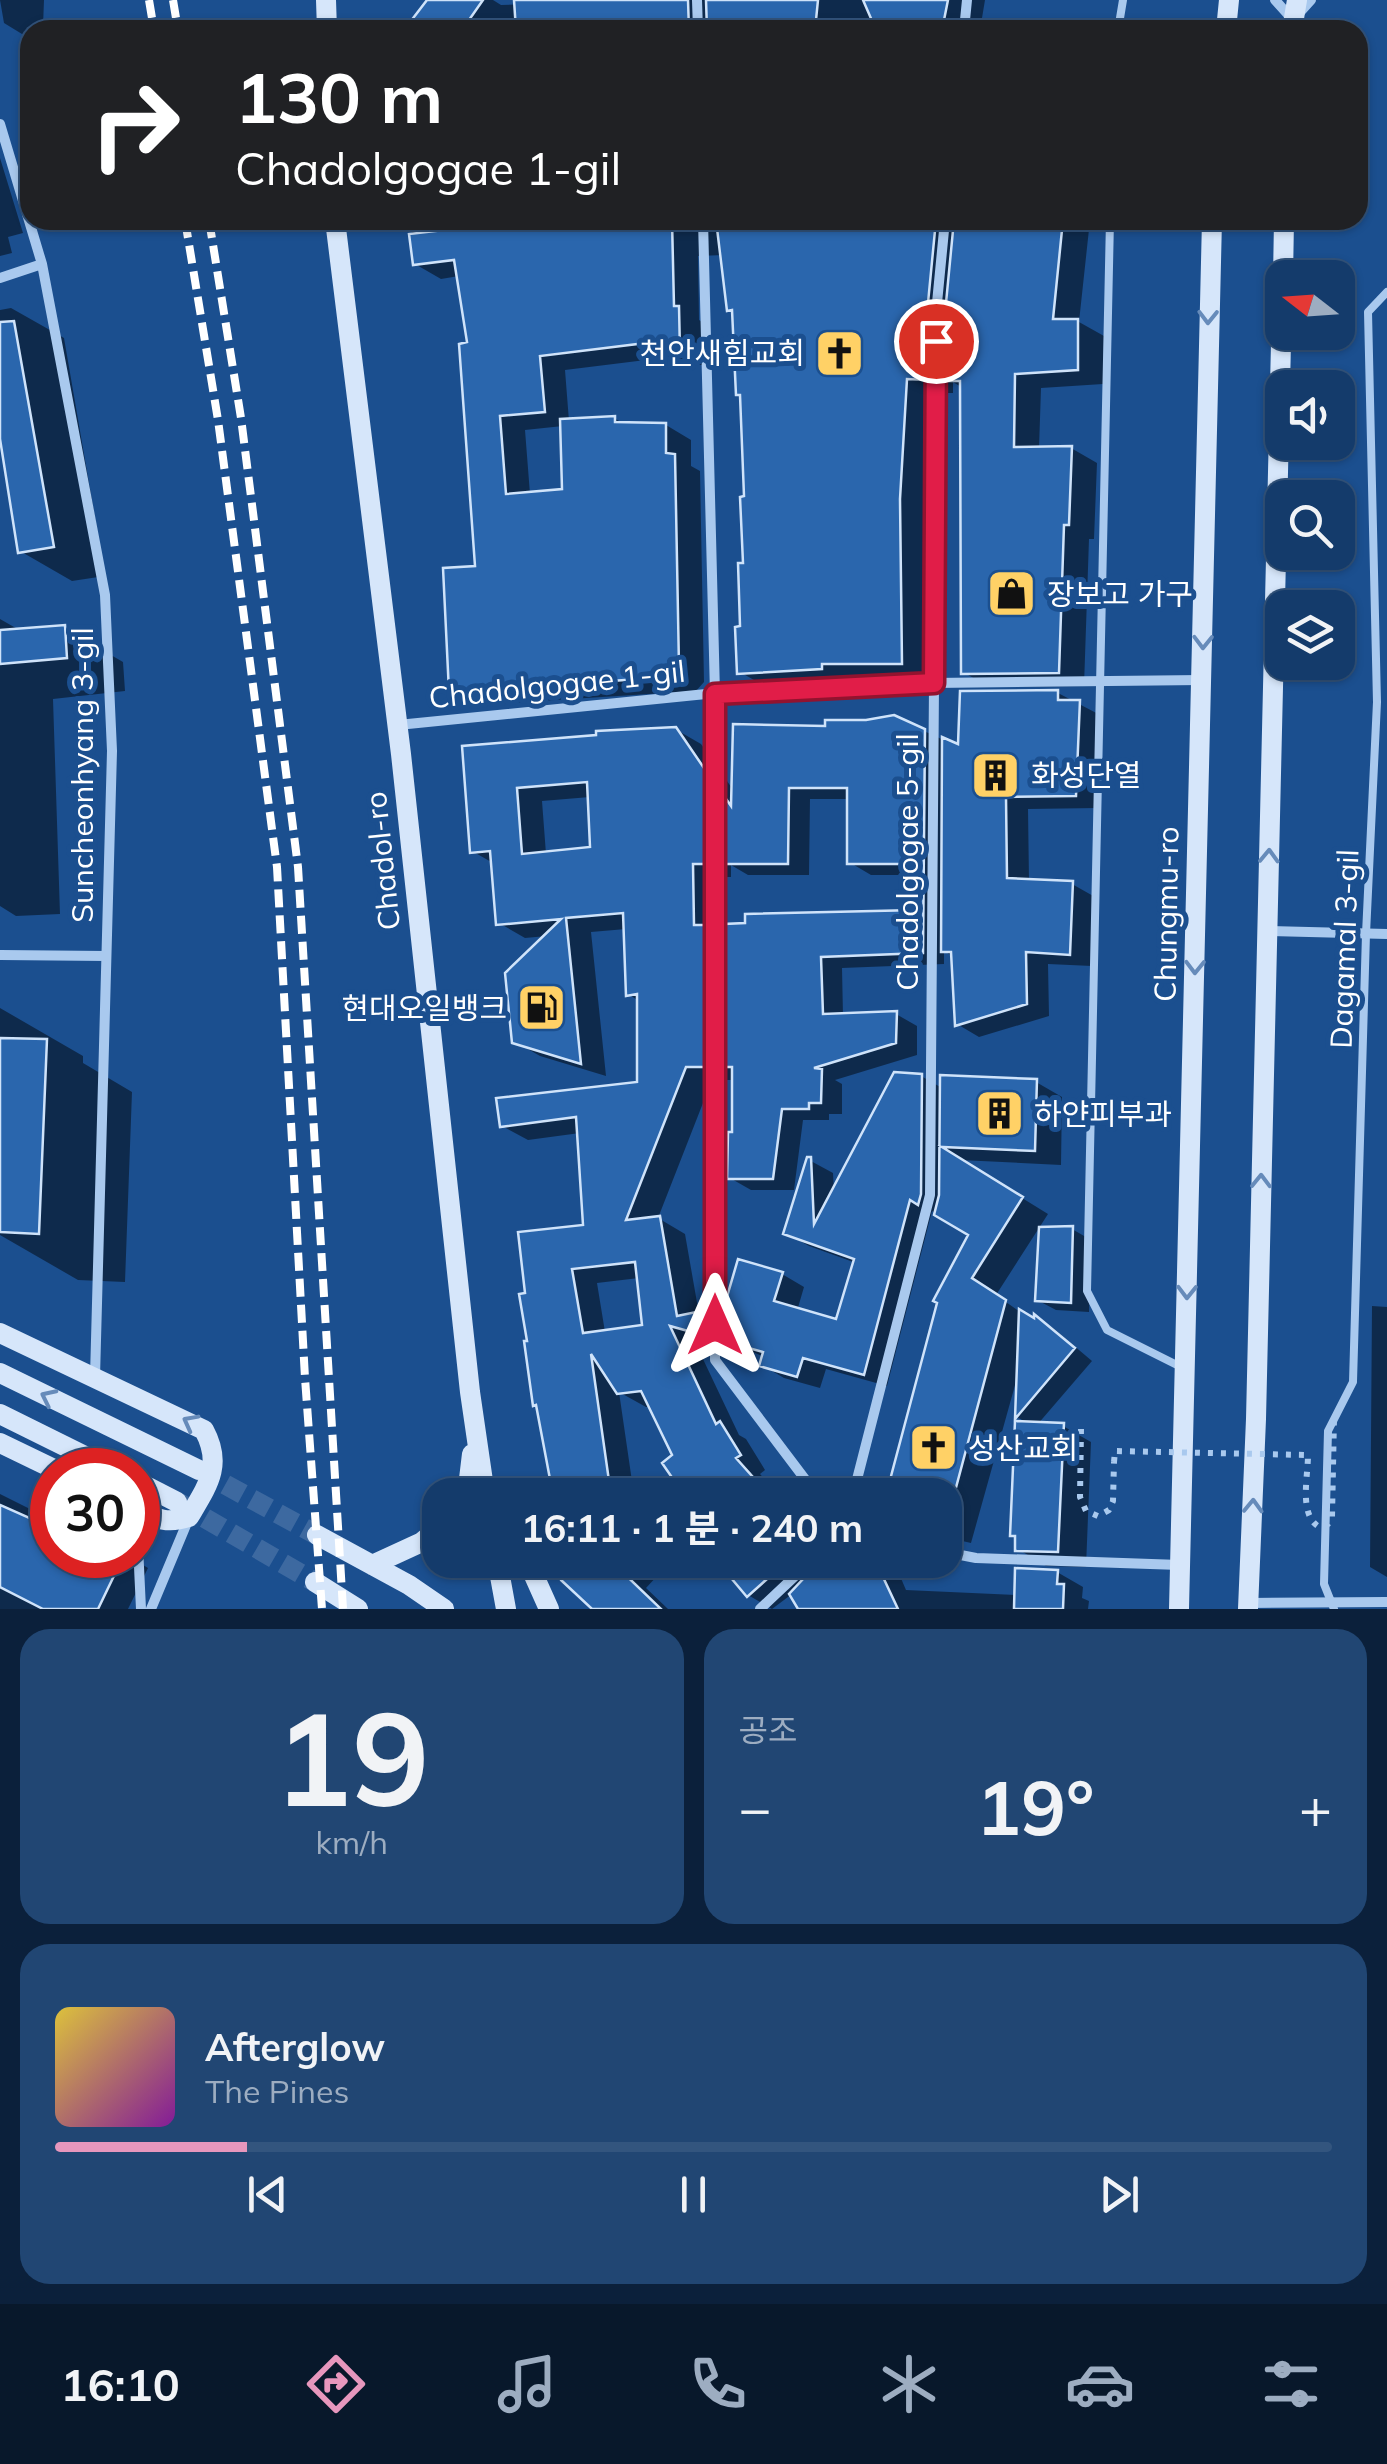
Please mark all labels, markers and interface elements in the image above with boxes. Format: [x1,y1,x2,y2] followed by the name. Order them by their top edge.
[235,53,443,141] text: 130 m
[70,60,200,190] icon: right
[235,140,621,196] text: Chadolgogae 1-gil
[1265,260,1355,350] north arrow
[1265,260,1355,680] map controls
[894,299,979,384] pin
[1198,310,1219,326] one-way arrow
[909,314,964,369] icon: arrive
[814,327,866,379] church icon: 천안새힘교회
[639,334,805,372] place label: 천안새힘교회
[1265,370,1355,460] button: sound
[1265,480,1355,570] button: search
[986,568,1038,620] shop icon: 장보고 가구
[1047,575,1193,613] place label: 장보고 가구
[1265,590,1355,680] button: layers
[63,627,101,923] street label: Suncheonhyang 3-gil
[1192,636,1214,651] one-way arrow
[427,652,687,716] street label: Chadolgogae 1-gil
[888,733,926,991] street label: Chadolgogae 5-gil
[970,749,1022,801] building icon: 화성단열
[1031,756,1141,794] place label: 화성단열
[356,790,408,932] street label: Chadol-ro
[1145,826,1187,1002] street label: Chungmu-ro
[1258,848,1279,864] one-way arrow
[1322,849,1366,1049] street label: Dagamal 3-gil
[1185,960,1206,976] one-way arrow
[516,982,568,1034] fuel station icon: 현대오일뱅크
[341,989,507,1027] place label: 현대오일뱅크
[973,1088,1025,1140] building icon: 하얀피부과
[1034,1095,1172,1133] place label: 하얀피부과
[1250,1173,1272,1188] one-way arrow
[663,1273,767,1377] position arrow
[1177,1285,1198,1301] one-way arrow
[41,1389,59,1409] one-way arrow
[182,1415,200,1435] one-way arrow
[907,1422,959,1474] church icon: 성산교회
[968,1429,1078,1467] place label: 성산교회
[30,1448,160,1578] speed limit sign: 30
[1242,1497,1263,1513] one-way arrow
[521,1504,863,1552] text: 16:11 · 1 분 · 240 m
[274,1675,430,1839] text: 19
[739,1710,797,1750] text: 공조
[976,1760,1094,1854] text: 19°
[739,1773,772,1842] text: −
[1299,1773,1332,1842] text: +
[316,1822,388,1862] text: km/h
[205,2023,385,2071] text: Afterglow
[205,2071,349,2111] text: The Pines
[240,2167,295,2222] icon: previous
[666,2167,721,2222] icon: pause
[1092,2167,1147,2222] icon: next
[301,2349,371,2419] icon: directions
[492,2349,562,2419] icon: music
[683,2349,753,2419] icon: phone
[874,2349,944,2419] icon: climate
[1065,2349,1135,2419] icon: car
[1256,2349,1326,2419] icon: filters
[61,2356,180,2412] text: 16:10

